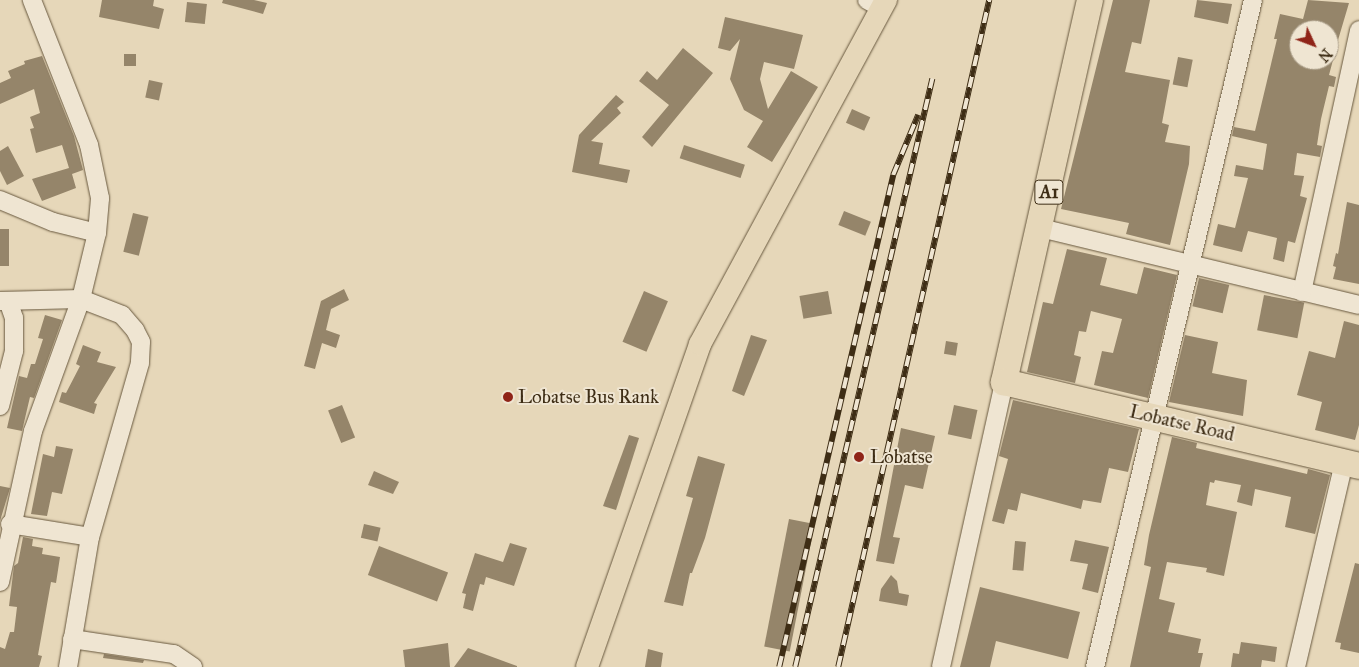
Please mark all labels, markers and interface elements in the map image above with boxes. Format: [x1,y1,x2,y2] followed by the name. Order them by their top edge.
[1289,20,1339,70] north arrow
[1314,45,1335,65] text: N
[1034,176,1064,208] road number: A1
[518,386,659,408] place label: Lobatse Bus Rank
[502,391,514,403] marker: Lobatse Bus Rank
[1127,400,1237,446] street label: Lobatse Road
[870,446,933,468] place label: Lobatse
[852,450,866,464] marker: Lobatse

